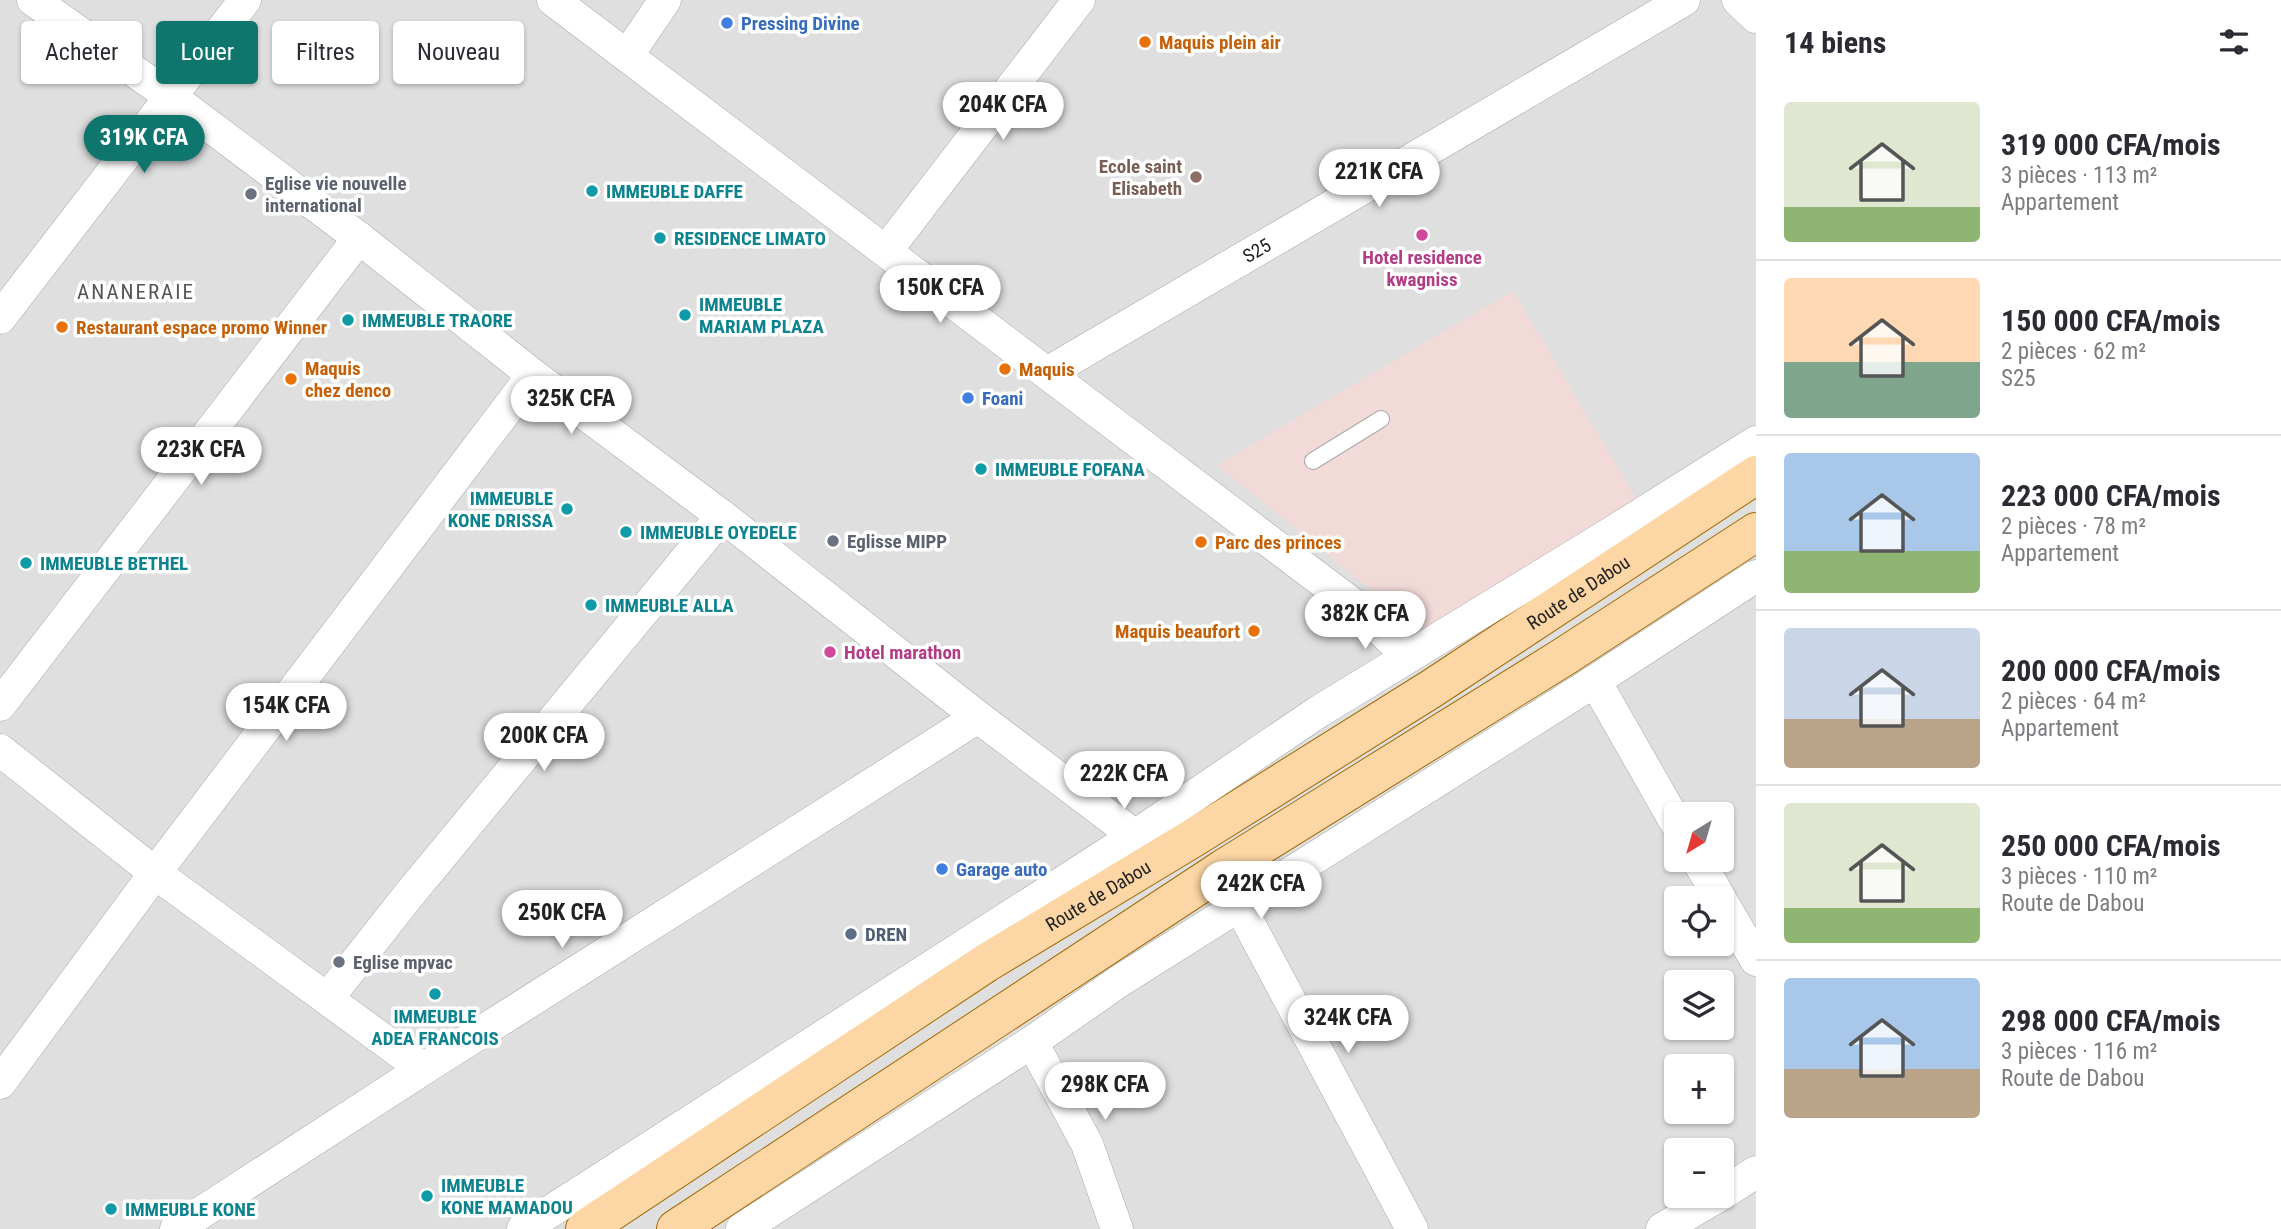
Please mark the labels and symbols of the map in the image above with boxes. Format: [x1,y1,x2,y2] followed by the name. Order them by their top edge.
[741,12,860,35] place label: Pressing Divine
[719,15,735,31] marker: Pressing Divine
[1159,31,1281,54] place label: Maquis plein air
[1137,34,1153,50] marker: Maquis plein air
[931,82,1075,142] pin: 204K CFA
[72,116,216,175] pin: 319K CFA
[1307,150,1451,209] pin: 221K CFA
[1099,155,1182,200] place label: Ecole saint Elisabeth
[1188,169,1204,185] marker: Ecole saint Elisabeth
[265,172,406,217] place label: Eglise vie nouvelle international
[606,180,743,203] place label: IMMEUBLE DAFFE
[584,183,600,199] marker: IMMEUBLE DAFFE
[243,186,259,202] marker: Eglise vie nouvelle international
[674,227,826,250] place label: RESIDENCE LIMATO
[1414,227,1430,243] marker: Hotel residence kwagniss
[652,230,668,246] marker: RESIDENCE LIMATO
[1239,233,1275,267] street label: S25
[1362,246,1482,291] place label: Hotel residence kwagniss
[868,266,1012,325] pin: 150K CFA
[77,280,195,304] district label: ANANERAIE
[699,293,824,338] place label: IMMEUBLE MARIAM PLAZA
[677,307,693,323] marker: IMMEUBLE MARIAM PLAZA
[362,309,512,332] place label: IMMEUBLE TRAORE
[340,312,356,328] marker: IMMEUBLE TRAORE
[76,316,327,339] place label: Restaurant espace promo Winner
[54,319,70,335] marker: Restaurant espace promo Winner
[305,357,391,402] place label: Maquis chez denco
[1019,358,1075,381] place label: Maquis
[997,361,1013,377] marker: Maquis
[283,371,299,387] marker: Maquis chez denco
[499,376,643,436] pin: 325K CFA
[982,387,1023,410] place label: Foani
[960,390,976,406] marker: Foani
[129,428,273,487] pin: 223K CFA
[995,458,1145,481] place label: IMMEUBLE FOFANA
[973,461,989,477] marker: IMMEUBLE FOFANA
[448,487,554,532] place label: IMMEUBLE KONE DRISSA
[559,501,575,517] marker: IMMEUBLE KONE DRISSA
[640,521,797,544] place label: IMMEUBLE OYEDELE
[618,524,634,540] marker: IMMEUBLE OYEDELE
[847,530,947,553] place label: Eglisse MIPP
[1215,531,1342,554] place label: Parc des princes
[825,533,841,549] marker: Eglisse MIPP
[1193,534,1209,550] marker: Parc des princes
[1522,550,1634,634] street label: Route de Dabou
[40,552,188,575] place label: IMMEUBLE BETHEL
[18,555,34,571] marker: IMMEUBLE BETHEL
[1293,592,1437,651] pin: 382K CFA
[605,594,734,617] place label: IMMEUBLE ALLA
[583,597,599,613] marker: IMMEUBLE ALLA
[1115,620,1240,643] place label: Maquis beaufort
[1246,623,1262,639] marker: Maquis beaufort
[844,641,961,664] place label: Hotel marathon
[822,644,838,660] marker: Hotel marathon
[214,684,358,743] pin: 154K CFA
[472,714,616,773] pin: 200K CFA
[1052,752,1196,811] pin: 222K CFA
[1664,802,1734,872] north arrow
[1041,855,1155,936] street label: Route de Dabou
[956,858,1047,881] place label: Garage auto
[934,861,950,877] marker: Garage auto
[1189,862,1333,921] pin: 242K CFA
[490,890,634,950] pin: 250K CFA
[865,923,907,946] place label: DREN
[843,926,859,942] marker: DREN
[353,951,453,974] place label: Eglise mpvac
[331,954,347,970] marker: Eglise mpvac
[427,986,443,1002] marker: IMMEUBLE ADEA FRANCOIS
[1276,996,1420,1055] pin: 324K CFA
[371,1005,499,1050] place label: IMMEUBLE ADEA FRANCOIS
[1033,1062,1177,1122] pin: 298K CFA
[441,1174,573,1219] place label: IMMEUBLE KONE MAMADOU
[419,1188,435,1204] marker: IMMEUBLE KONE MAMADOU
[125,1198,255,1221] place label: IMMEUBLE KONE
[103,1201,119,1217] marker: IMMEUBLE KONE

